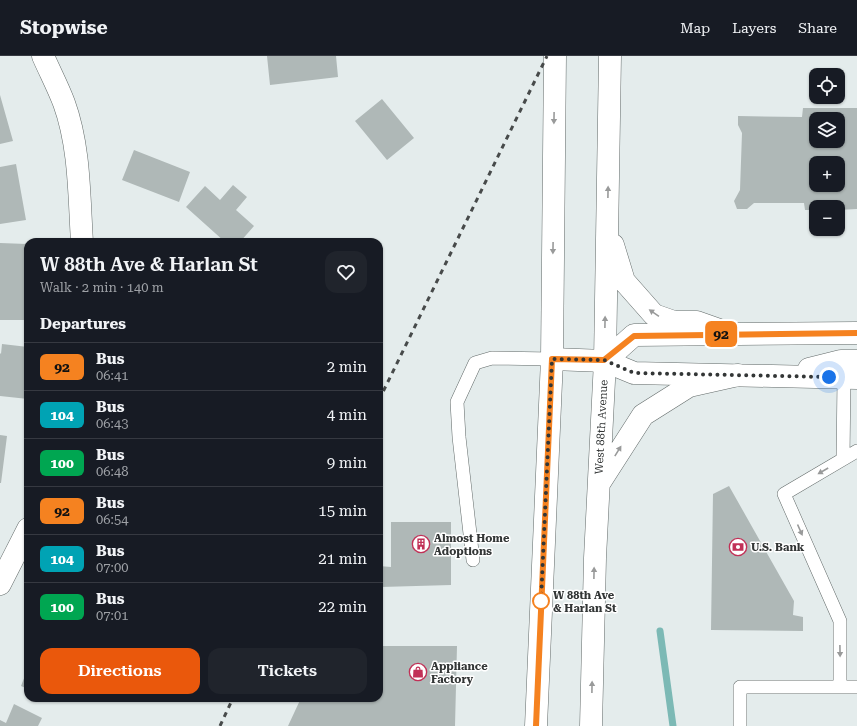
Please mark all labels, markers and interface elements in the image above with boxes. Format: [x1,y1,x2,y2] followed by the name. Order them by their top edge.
[20,16,108,39] text: Stopwise
[680,20,710,36] text: Map
[732,20,776,36] text: Layers
[798,20,837,36] text: Share
[809,68,845,236] map controls
[809,68,845,104] button: locate
[551,112,557,125] one-way arrow
[809,112,845,148] button: layers
[809,156,845,192] button: +
[604,186,611,198] one-way arrow
[809,200,845,236] button: −
[550,242,556,255] one-way arrow
[325,251,367,293] button: heart
[40,253,258,276] text: W 88th Ave & Harlan St
[40,280,164,295] text: Walk · 2 min · 140 m
[649,309,660,317] one-way arrow
[40,315,126,333] text: Departures
[602,316,609,328] one-way arrow
[703,321,739,347] line badge: 92
[713,326,729,342] text: 92
[96,350,124,368] text: Bus
[327,358,367,376] text: 2 min
[54,359,70,375] text: 92
[819,367,839,387] your location
[96,368,128,383] text: 06:41
[593,379,610,475] street label: West 88th Avenue
[96,398,124,416] text: Bus
[327,406,367,424] text: 4 min
[50,407,74,423] text: 104
[96,416,128,431] text: 06:43
[615,445,622,457] one-way arrow
[96,446,124,464] text: Bus
[327,454,367,472] text: 9 min
[50,455,74,471] text: 100
[96,464,128,479] text: 06:48
[817,467,829,474] one-way arrow
[96,494,124,512] text: Bus
[318,502,367,520] text: 15 min
[54,503,70,519] text: 92
[96,512,128,527] text: 06:54
[797,524,803,536] one-way arrow
[434,532,510,558] place label: Almost Home Adoptions
[411,534,431,554] building icon: Almost Home Adoptions
[728,537,748,557] bank icon: U.S. Bank
[751,541,805,554] place label: U.S. Bank
[96,542,124,560] text: Bus
[318,550,367,568] text: 21 min
[50,551,74,567] text: 104
[96,560,128,575] text: 07:00
[591,566,597,579] one-way arrow
[553,589,617,615] place label: W 88th Ave & Harlan St
[96,590,124,608] text: Bus
[532,592,550,610] marker: W 88th Ave & Harlan St
[318,598,367,616] text: 22 min
[50,599,74,615] text: 100
[96,608,128,623] text: 07:01
[837,645,843,658] one-way arrow
[40,648,200,694] button: Directions
[208,648,367,694] button: Tickets
[431,660,488,686] place label: Appliance Factory
[408,662,428,682] shop icon: Appliance Factory
[588,681,595,693] one-way arrow

